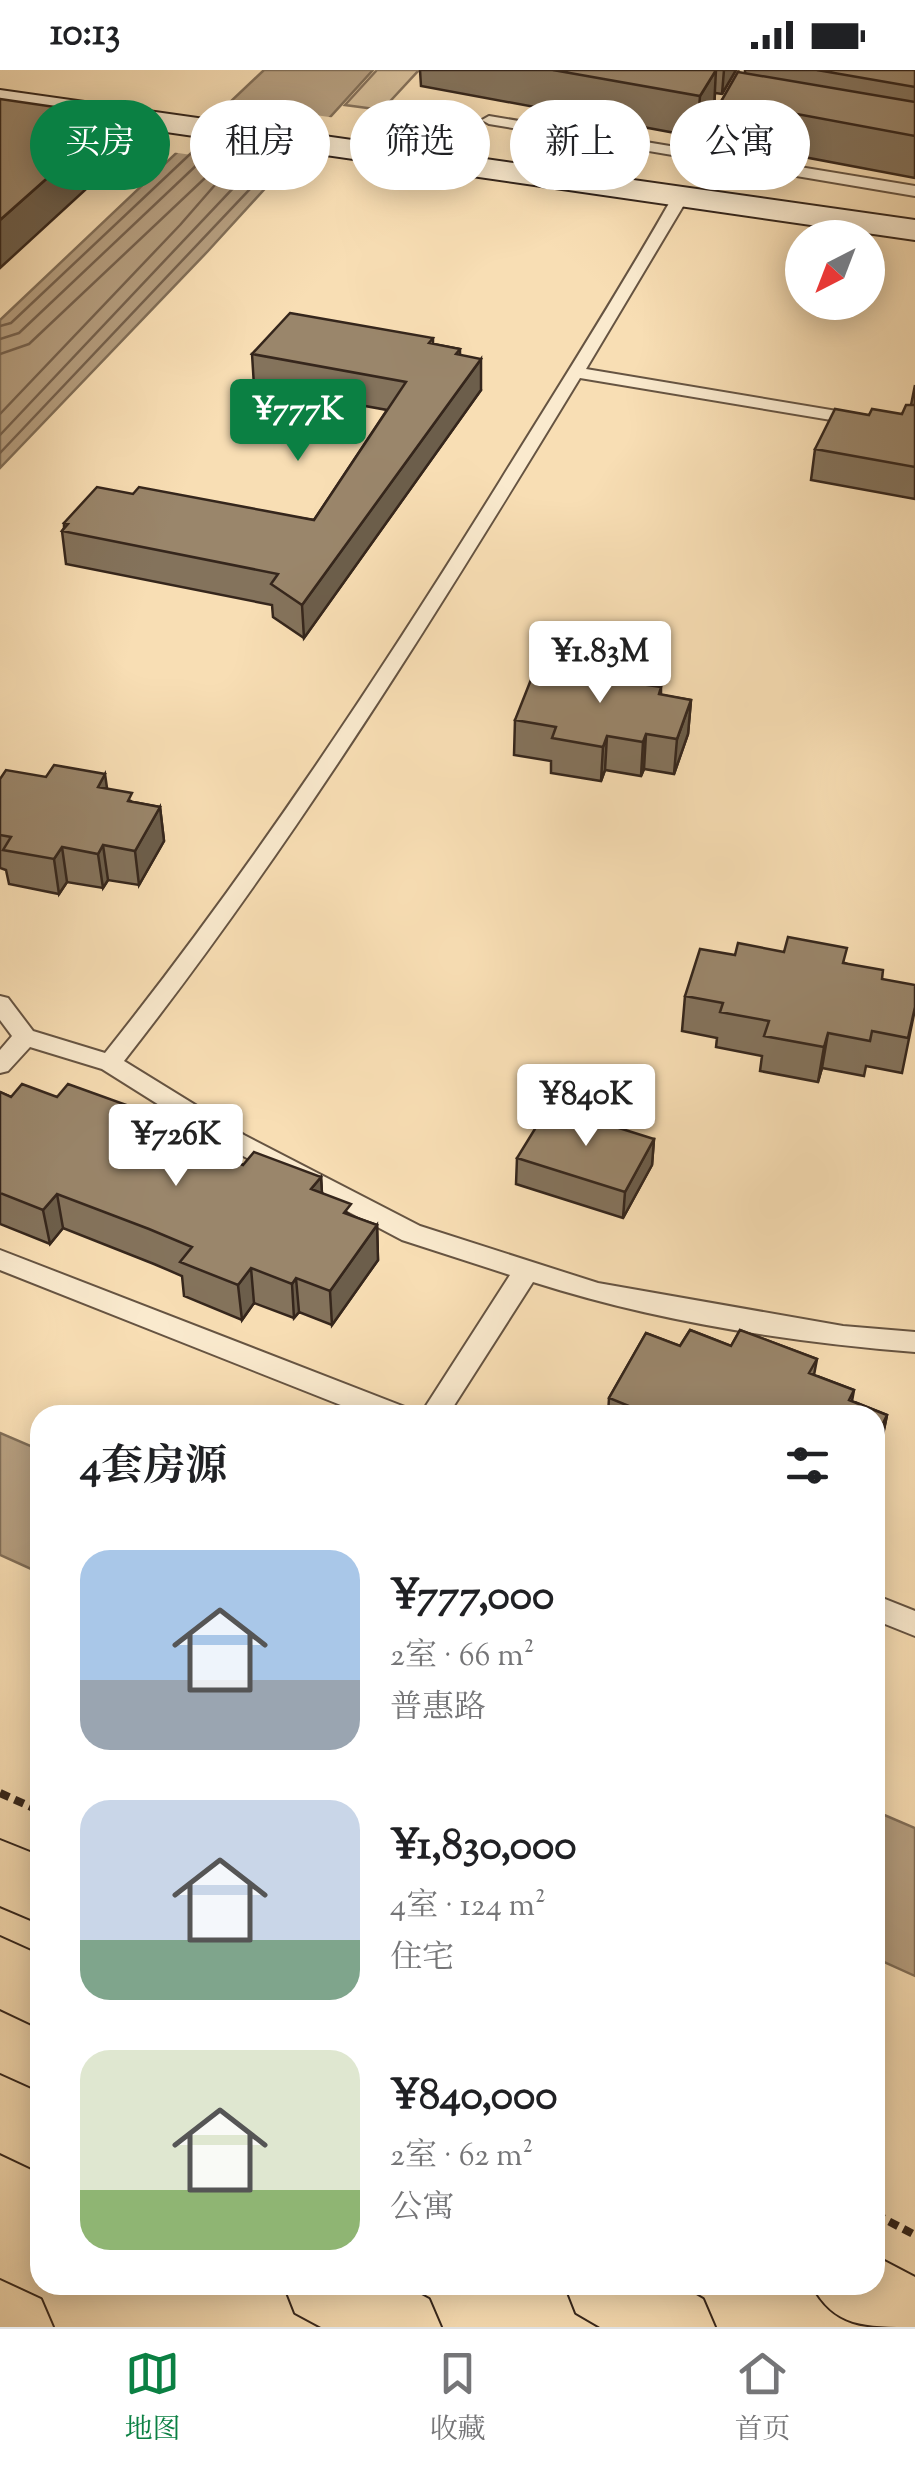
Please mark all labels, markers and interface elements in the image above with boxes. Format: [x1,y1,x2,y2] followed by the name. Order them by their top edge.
[50,8,120,62] text: 10:13
[30,100,170,190] chip: 买房
[190,100,330,190] chip: 租房
[350,100,490,190] chip: 筛选
[510,100,650,190] chip: 新上
[670,100,810,190] chip: 公寓
[785,220,885,320] north arrow
[785,220,885,320] map controls
[228,379,368,464] pin: ¥777K
[252,388,344,434] text: ¥777K
[519,621,681,706] pin: ¥1.83M
[551,630,649,676] text: ¥1.83M
[516,1064,656,1149] pin: ¥840K
[539,1073,633,1119] text: ¥840K
[106,1104,246,1189] pin: ¥726K
[131,1113,221,1159] text: ¥726K
[780,1438,835,1493] icon: filters
[80,1439,227,1499] text: 4套房源
[390,1568,554,1628] text: ¥777,000
[160,1590,280,1710] icon: home
[390,1634,535,1680] text: 2室 · 66 m²
[390,1686,486,1732] text: 普惠路
[390,1818,576,1878] text: ¥1,830,000
[160,1840,280,1960] icon: home
[390,1884,546,1930] text: 4室 · 124 m²
[390,1936,454,1982] text: 住宅
[390,2068,557,2128] text: ¥840,000
[160,2090,280,2210] icon: home
[390,2134,533,2180] text: 2室 · 62 m²
[390,2186,454,2232] text: 公寓
[124,2346,181,2451] tab: 地图
[429,2346,486,2451] tab: 收藏
[734,2346,791,2451] tab: 首页

